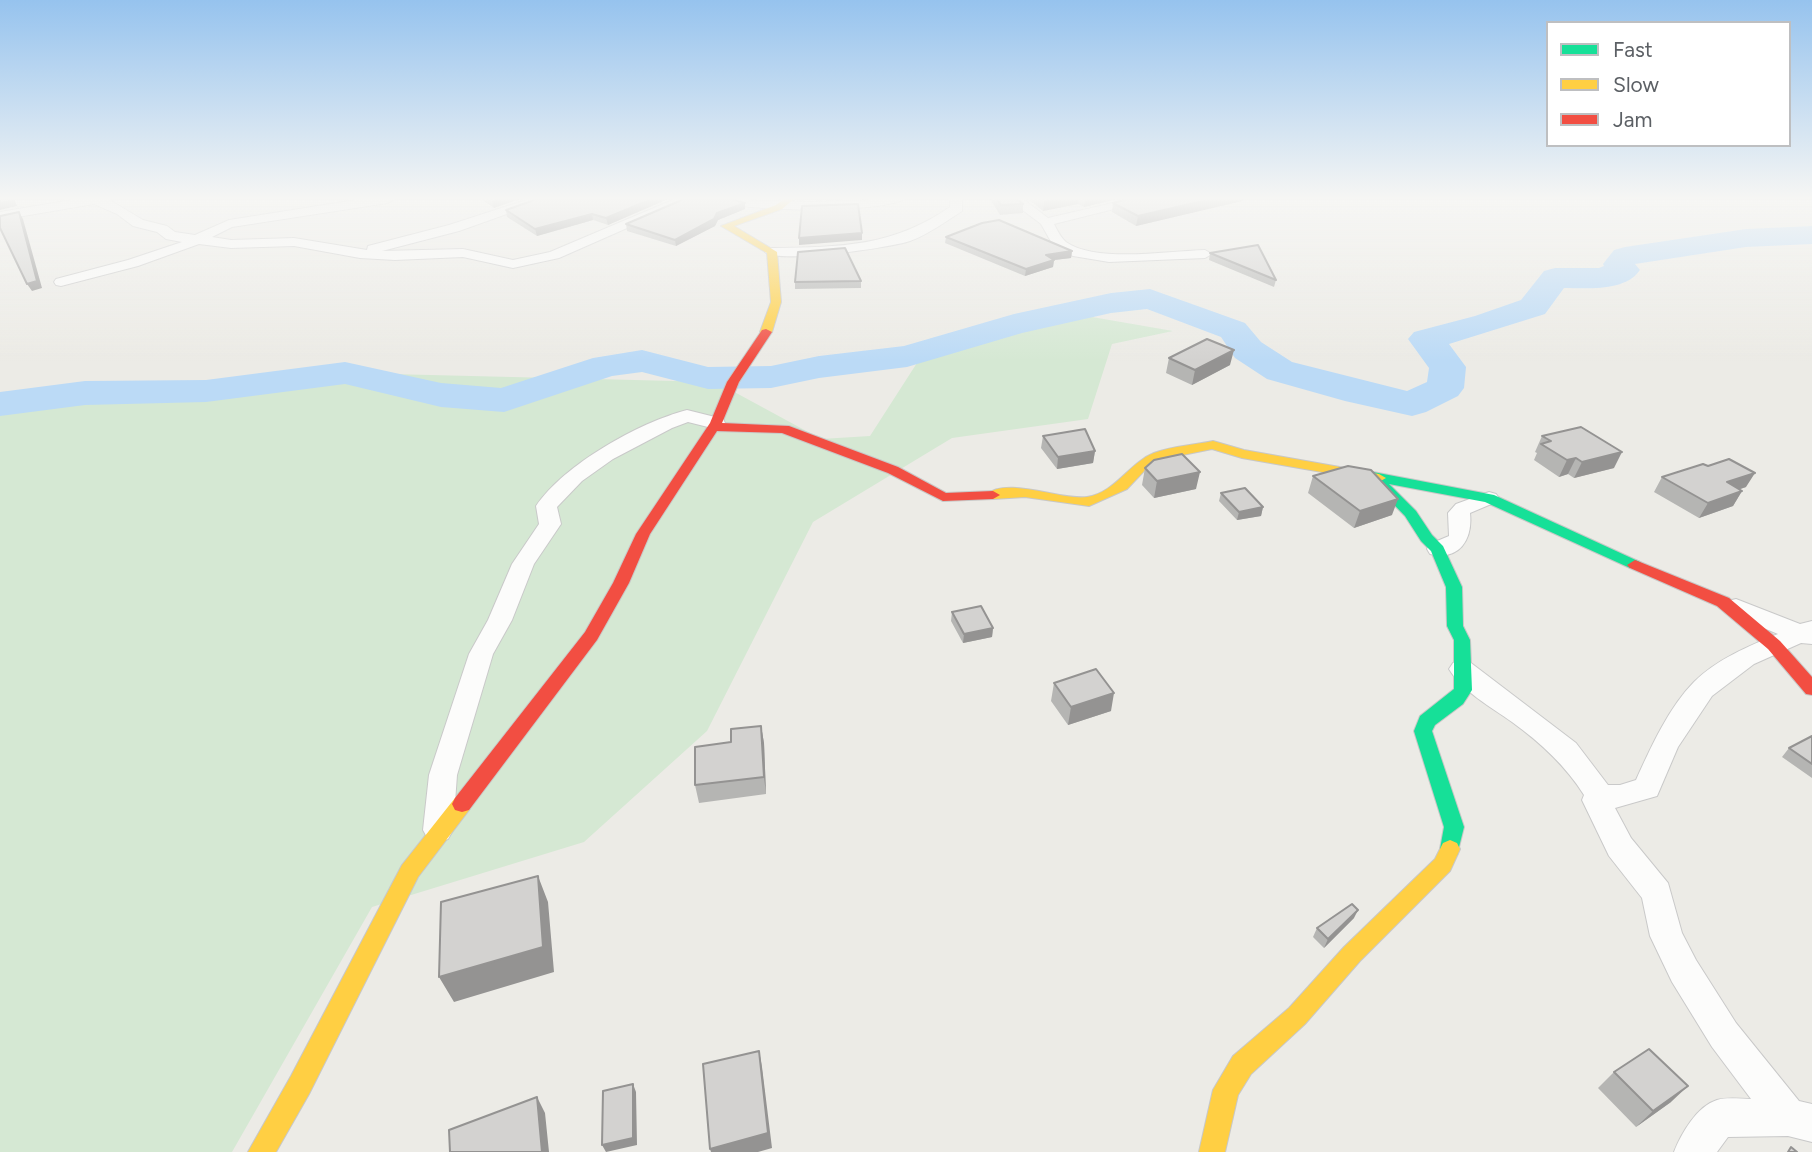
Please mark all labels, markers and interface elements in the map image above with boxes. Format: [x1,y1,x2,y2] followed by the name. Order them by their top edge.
[1546,21,1791,147] legend
[1613,37,1653,62] text: Fast
[1613,72,1659,97] text: Slow
[1613,107,1652,132] text: Jam

